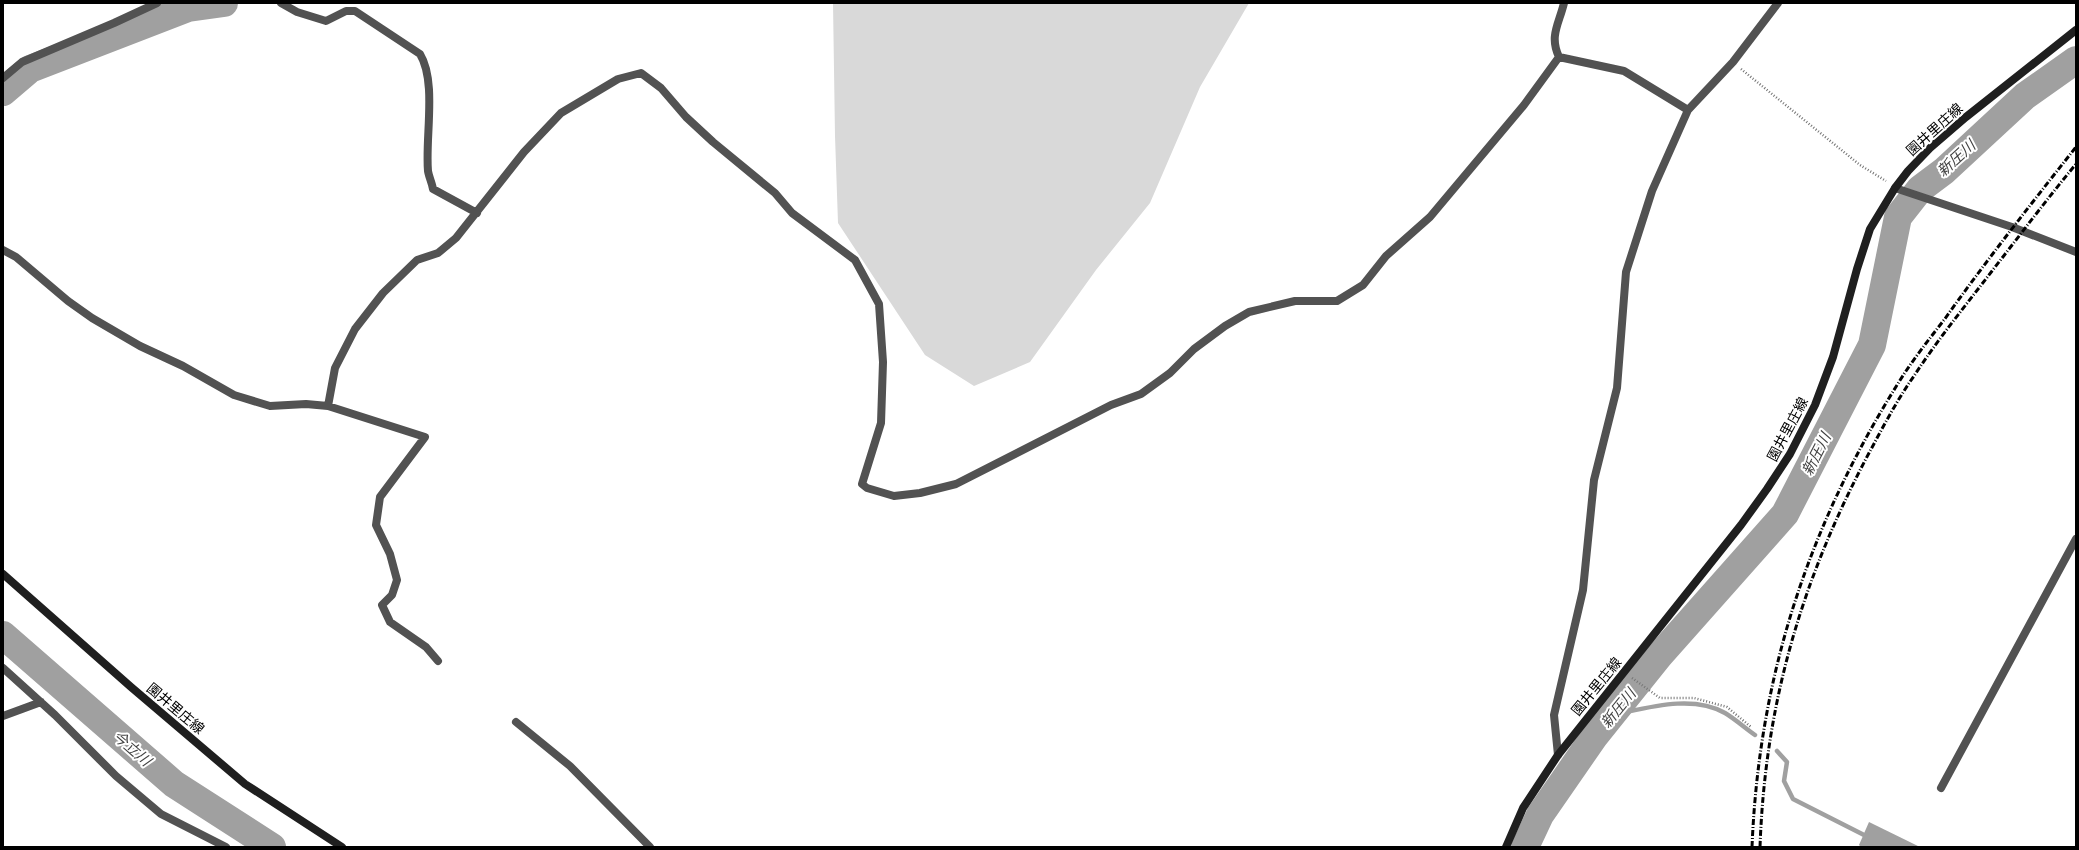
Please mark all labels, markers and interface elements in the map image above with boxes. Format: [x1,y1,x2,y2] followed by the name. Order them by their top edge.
[1902,99,1966,159] street label: 園井里庄線
[1932,134,1981,181] water label: 新圧川
[1762,394,1812,464] street label: 園井里庄線
[1796,427,1836,479] water label: 新圧川
[1567,653,1625,719] street label: 園井里庄線
[143,678,209,738] street label: 園井里庄線
[1596,682,1642,732] water label: 新圧川
[108,725,157,772] water label: 今立川

